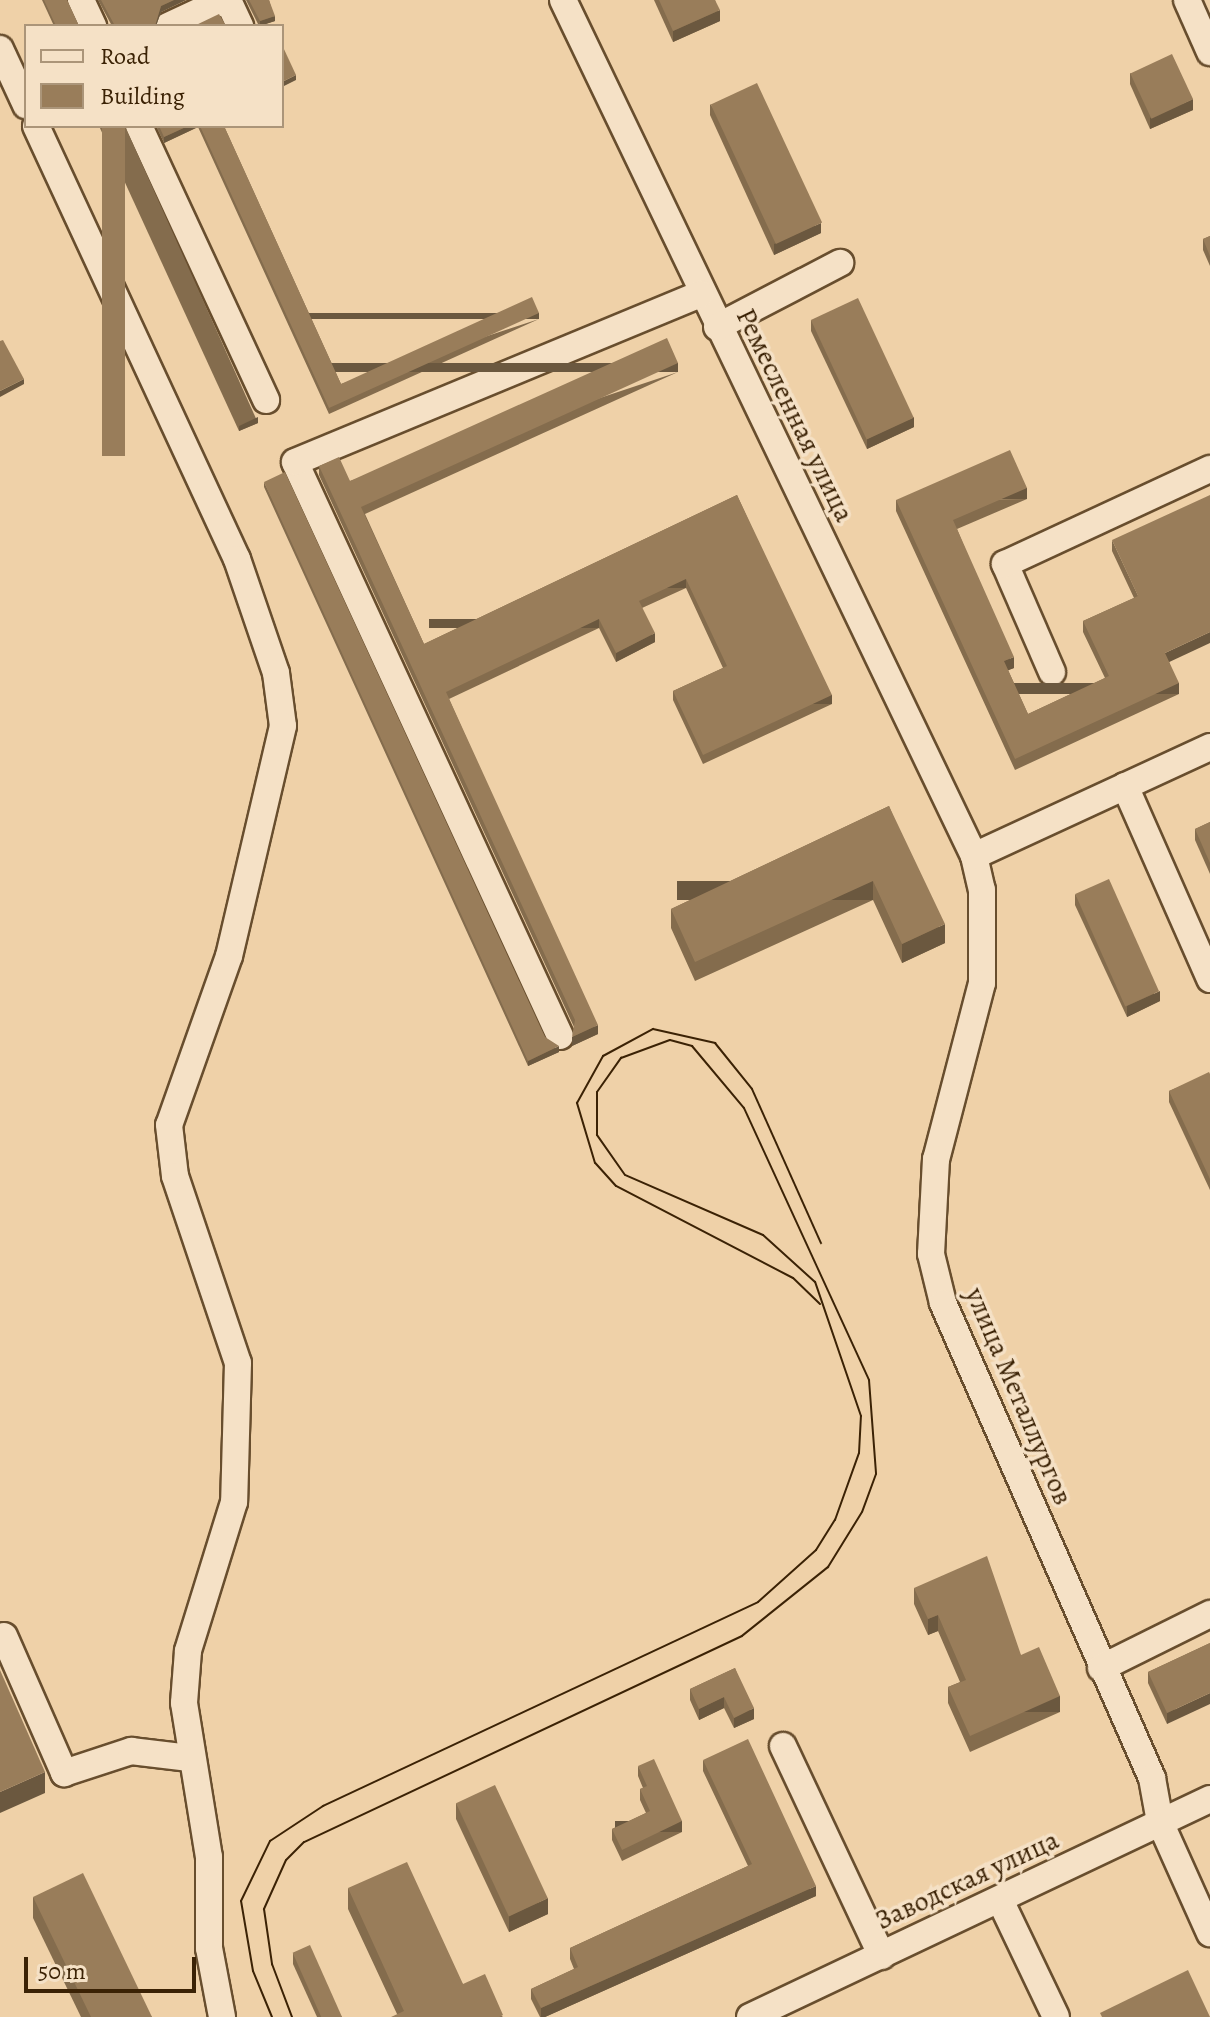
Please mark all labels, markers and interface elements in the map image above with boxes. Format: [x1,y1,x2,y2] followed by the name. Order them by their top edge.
[24,24,284,128] legend
[100,40,150,72] text: Road
[100,80,185,112] text: Building
[729,303,861,527] street label: Ремесленная улица
[958,1282,1080,1510] street label: улица Металлургов
[870,1823,1064,1937] street label: Заводская улица
[28,1941,200,1991] scale bar
[38,1955,86,1987] text: 50 m

